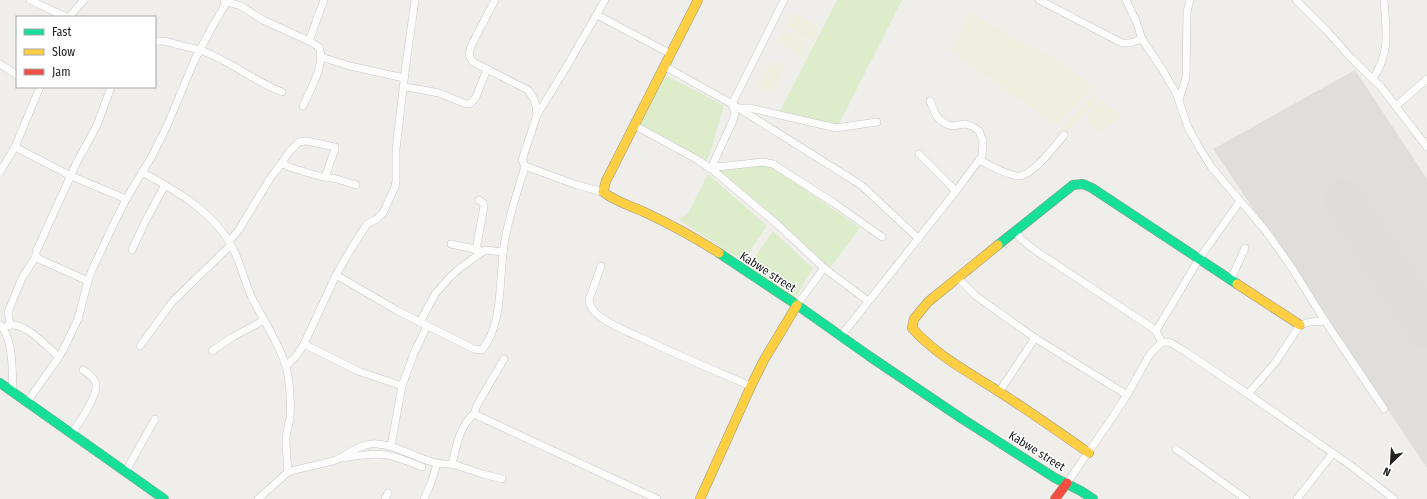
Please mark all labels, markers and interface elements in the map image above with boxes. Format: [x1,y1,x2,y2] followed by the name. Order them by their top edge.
[16,16,156,88] legend
[52,25,71,39] text: Fast
[52,45,75,59] text: Slow
[52,65,70,79] text: Jam
[737,249,799,295] street label: Kabwe street
[1006,428,1068,474] street label: Kabwe street
[1371,443,1411,483] north arrow
[1381,464,1393,479] text: N

